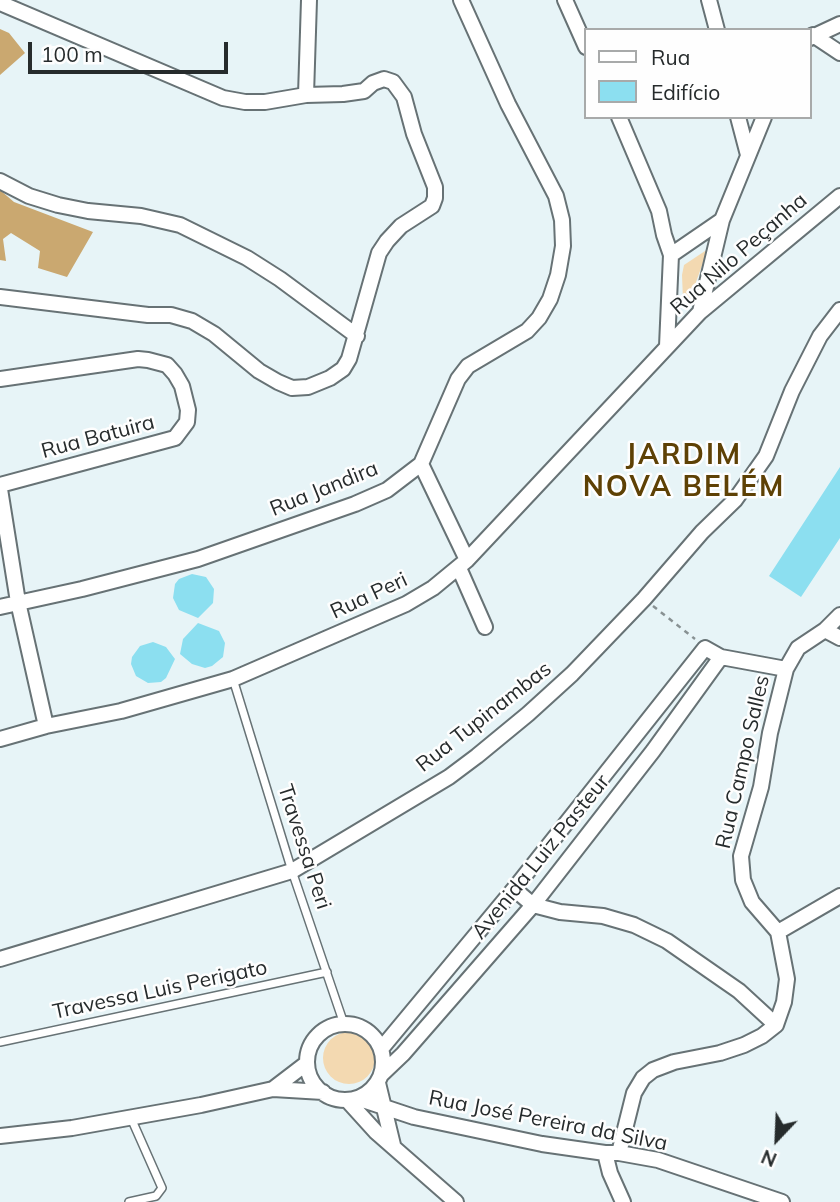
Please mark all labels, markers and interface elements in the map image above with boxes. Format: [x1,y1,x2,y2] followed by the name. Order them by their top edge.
[32,28,231,72] scale bar
[584,28,812,119] legend
[41,41,103,67] text: 100 m
[651,44,690,70] text: Rua
[651,79,720,105] text: Edifício
[666,188,812,320] street label: Rua Nilo Peçanha
[39,410,157,464] street label: Rua Batuira
[584,439,784,505] district label: JARDIM NOVA BELÉM
[266,456,382,522] street label: Rua Jandira
[327,567,411,625] street label: Rua Peri
[411,656,557,778] street label: Rua Tupinambas
[711,673,775,851] street label: Rua Campo Salles
[467,770,615,944] street label: Avenida Luiz Pasteur
[272,781,336,913] street label: Travessa Peri
[51,955,269,1025] street label: Travessa Luis Perigato
[427,1086,669,1156] street label: Rua José Pereira da Silva
[742,1104,812,1174] north arrow
[758,1144,780,1172] text: N

